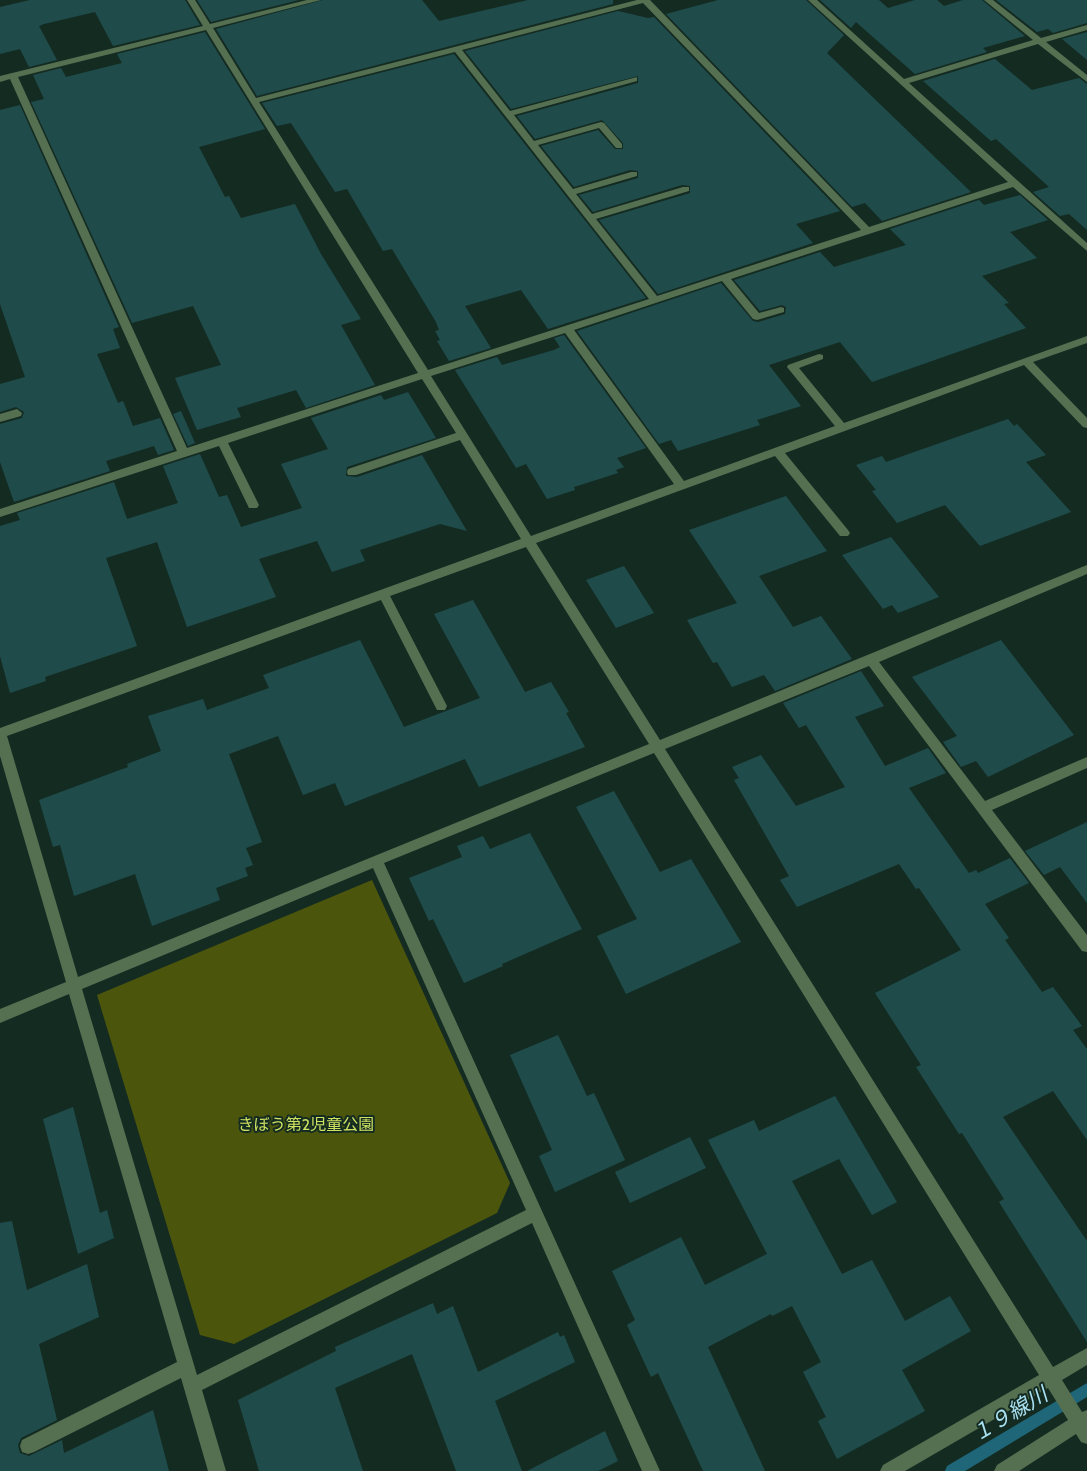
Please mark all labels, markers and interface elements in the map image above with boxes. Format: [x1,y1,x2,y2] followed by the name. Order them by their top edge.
[238,1115,374,1135] park label: きぼう第2児童公園
[968,1383,1052,1447] water label: １９線川

